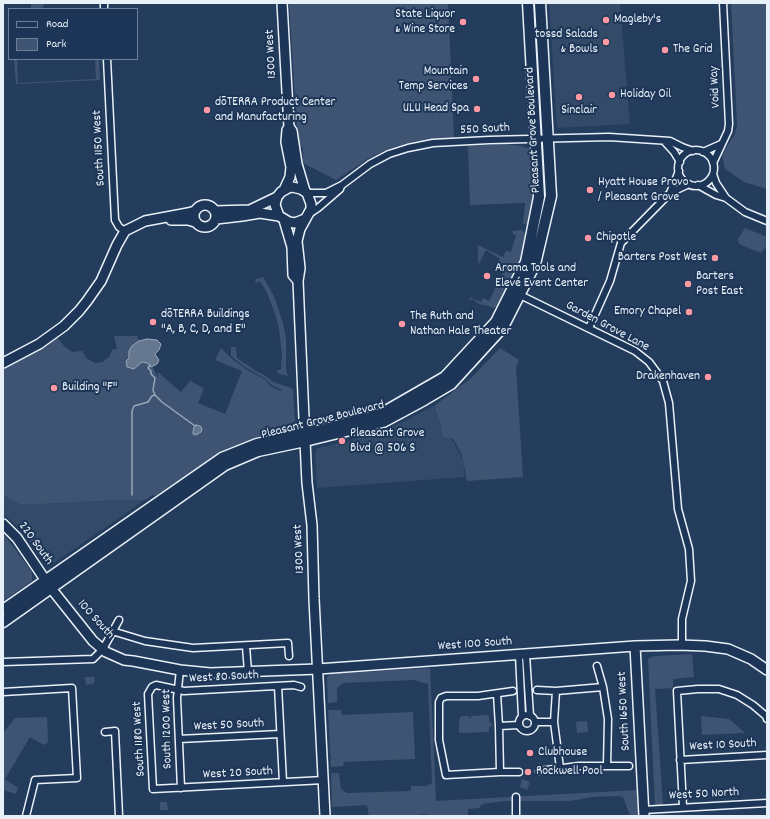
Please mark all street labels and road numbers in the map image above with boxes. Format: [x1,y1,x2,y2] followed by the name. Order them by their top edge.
[263,29,281,79] street label: 1300 West
[707,65,725,109] street label: Void Way
[523,67,545,193] street label: Pleasant Grove Boulevard
[90,110,110,186] street label: South 1150 West
[460,121,510,139] street label: 550 South
[562,298,652,356] street label: Garden Grove Lane
[260,398,386,444] street label: Pleasant Grove Boulevard
[14,519,56,569] street label: 220 South
[291,524,309,574] street label: 1300 West
[73,597,117,643] street label: 100 South
[437,635,513,655] street label: West 100 South
[189,668,259,688] street label: West 80 South
[615,671,635,751] street label: South 1650 West
[160,689,176,769] street label: South 1200 West
[130,701,150,777] street label: South 1180 West
[193,716,265,736] street label: West 50 South
[689,736,757,756] street label: West 10 South
[203,764,273,784] street label: West 20 South
[668,785,740,805] street label: West 50 North

